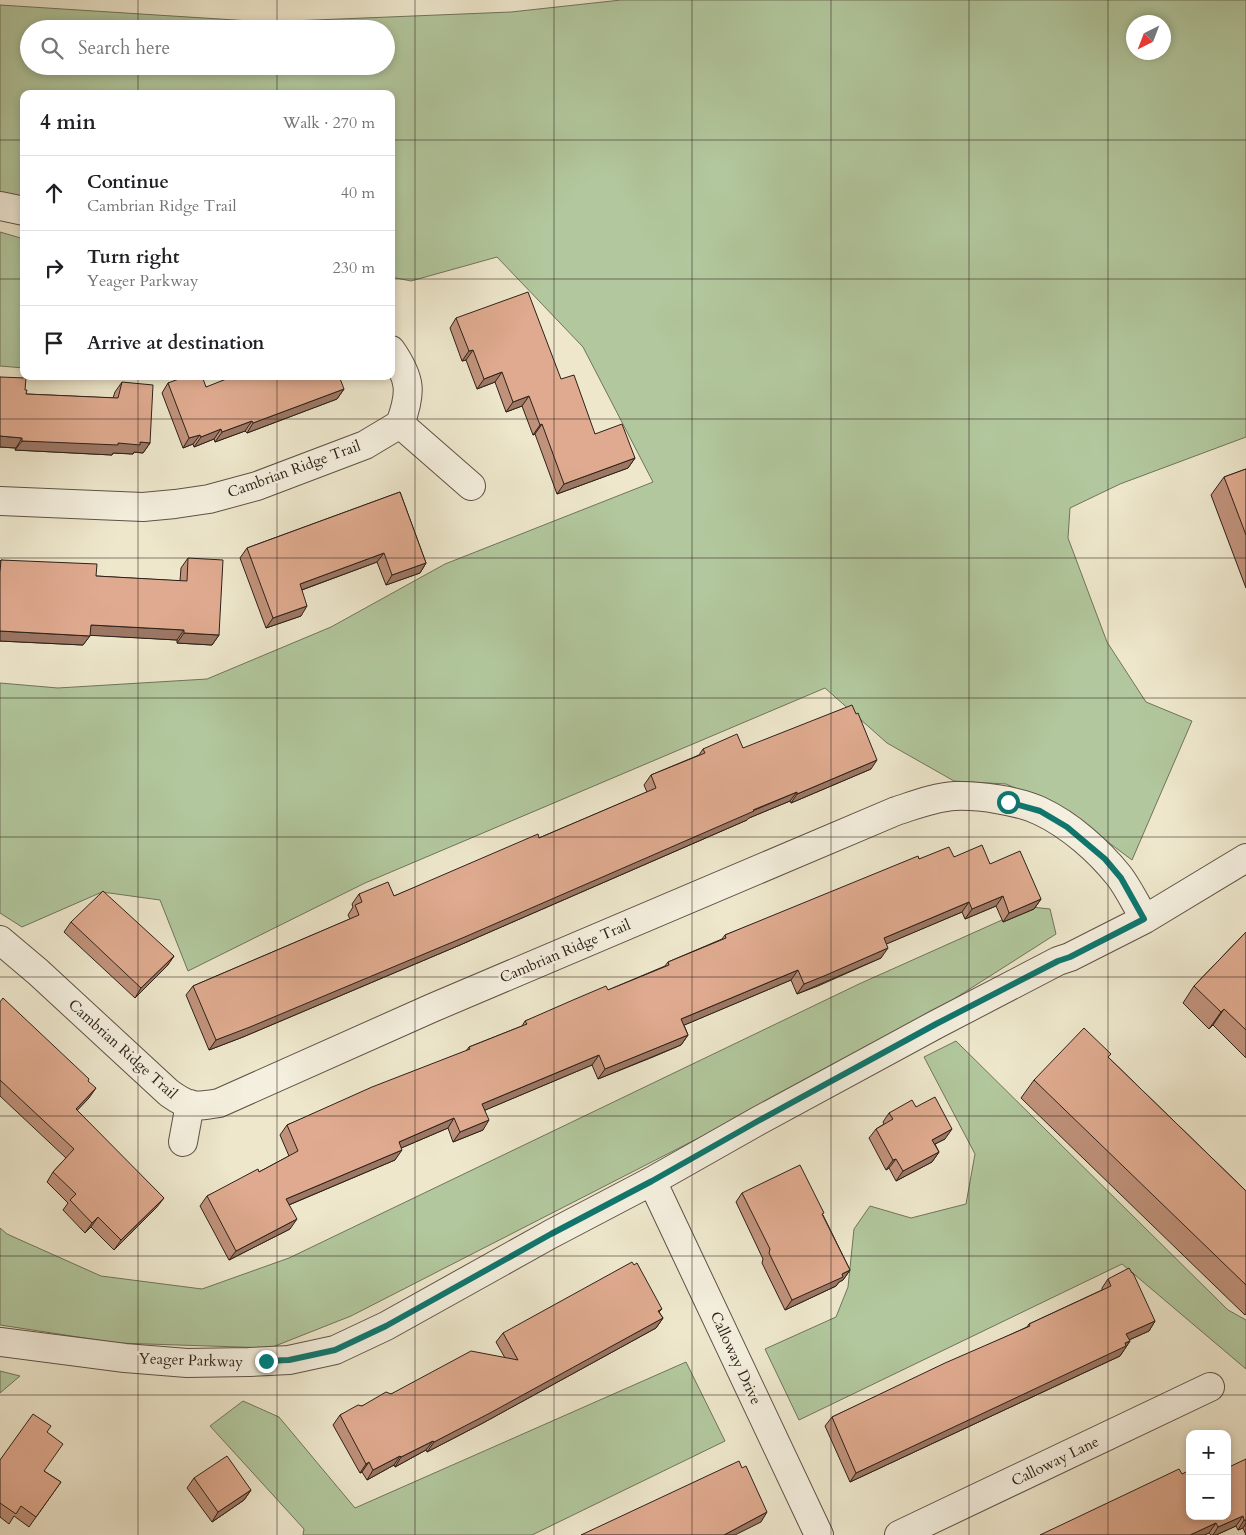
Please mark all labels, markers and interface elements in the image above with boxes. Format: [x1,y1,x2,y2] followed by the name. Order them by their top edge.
[1126,15,1171,60] north arrow
[20,20,395,75] search box
[38,34,66,62] icon: search
[78,35,170,61] text: Search here
[40,108,96,137] text: 4 min
[283,112,375,134] text: Walk · 270 m
[87,169,169,195] text: Continue
[40,179,68,207] icon: ahead
[341,182,375,204] text: 40 m
[87,195,237,217] text: Cambrian Ridge Trail
[87,244,179,270] text: Turn right
[40,254,68,282] icon: right
[333,257,375,279] text: 230 m
[87,270,198,292] text: Yeager Parkway
[40,329,68,357] icon: arrive
[87,330,264,356] text: Arrive at destination
[225,436,363,502] street label: Cambrian Ridge Trail
[997,791,1020,814] route start
[497,914,634,988] street label: Cambrian Ridge Trail
[64,995,182,1103] street label: Cambrian Ridge Trail
[706,1308,766,1408] street label: Calloway Drive
[138,1348,244,1372] street label: Yeager Parkway
[255,1350,278,1373] route end
[1186,1430,1231,1520] map controls
[1186,1430,1231,1475] button: +
[1008,1431,1102,1491] street label: Calloway Lane
[1186,1475,1231,1520] button: −

